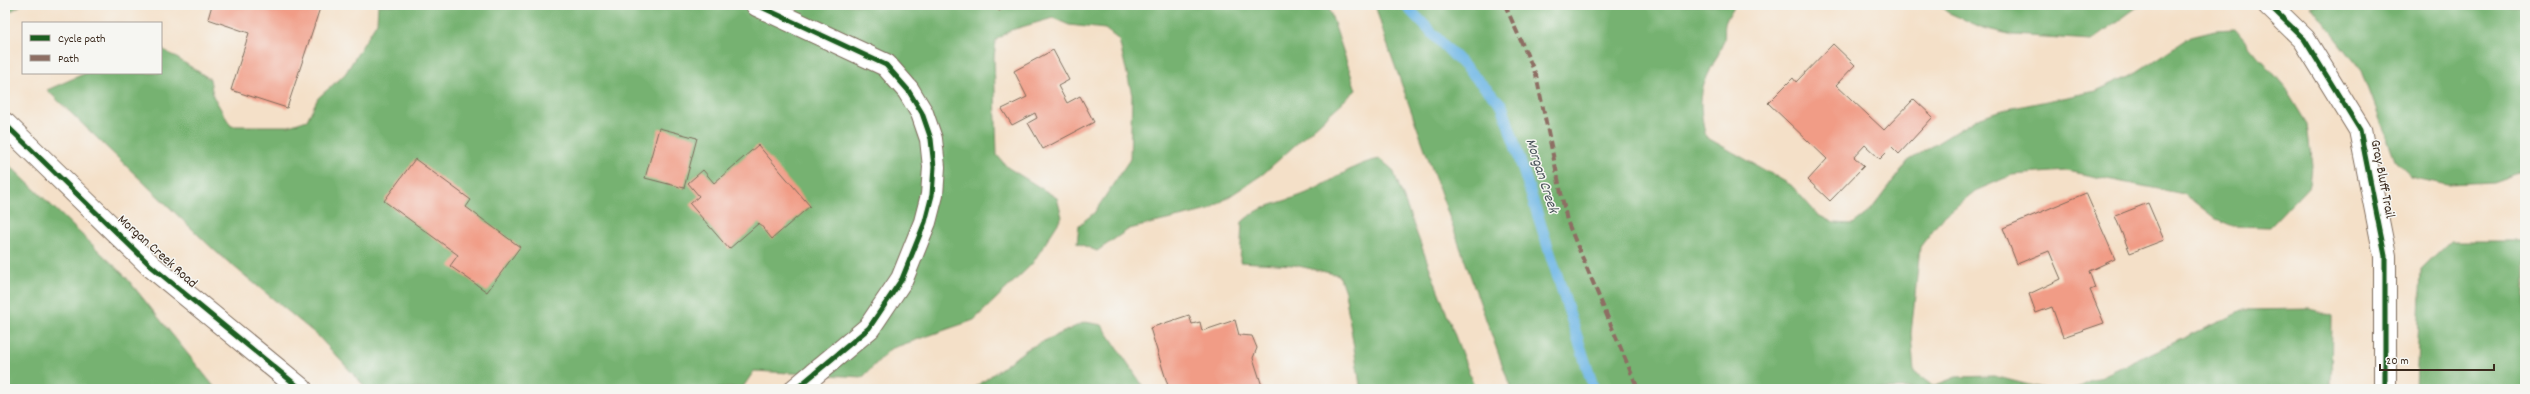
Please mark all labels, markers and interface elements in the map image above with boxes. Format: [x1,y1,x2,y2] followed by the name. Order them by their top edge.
[22,22,162,74] legend
[58,31,106,48] text: Cycle path
[58,51,79,68] text: Path
[1519,136,1564,218] water label: Morgan Creek
[2365,138,2400,221] street label: Gray Bluff Trail
[113,211,201,293] street label: Morgan Creek Road
[2380,346,2494,372] scale bar
[2386,353,2409,370] text: 20 m

